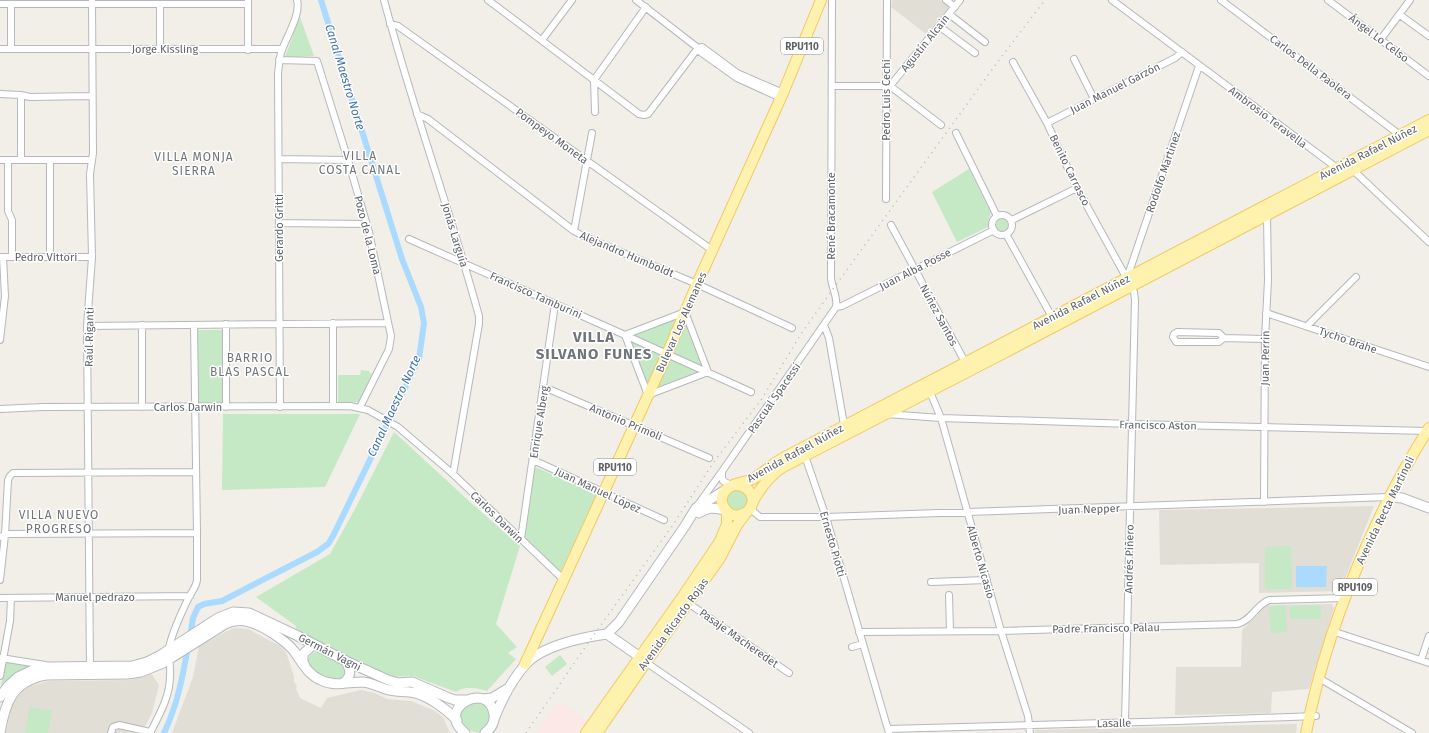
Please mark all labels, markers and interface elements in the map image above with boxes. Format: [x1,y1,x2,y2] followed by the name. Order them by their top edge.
[1346,11,1412,65] street label: Ángel Lo Celso
[898,12,952,75] street label: Agustín Alcain
[322,22,368,132] water label: Canal Maestro Norte
[1267,32,1354,103] street label: Carlos Della Paolera
[781,38,823,54] road number: RPU110
[132,43,199,56] street label: Jorge Kissling
[880,59,893,141] street label: Pedro Luis Cechi
[1068,60,1162,117] street label: Juan Manuel Garzón
[1226,84,1309,151] street label: Ambrosio Teravella
[513,106,590,167] street label: Pompeyo Moneta
[1317,122,1419,183] street label: Avenida Rafael Núñez
[1143,130,1184,215] street label: Rodolfo Martinez
[1047,132,1092,208] street label: Benito Carrasco
[319,149,401,177] district label: VILLA COSTA CANAL
[154,150,234,178] district label: VILLA MONJA SIERRA
[825,172,838,260] street label: René Bracamonte
[273,194,286,262] street label: Gerardo Gritti
[351,194,384,276] street label: Pozo de la Loma
[439,201,470,269] street label: Jonás Larguía
[578,229,676,280] street label: Alejandro Humboldt
[877,246,953,293] street label: Juan Alba Posse
[15,251,77,264] street label: Pedro Vittori
[488,269,584,322] street label: Francisco Tamburini
[653,270,710,375] street label: Bulevar Los Alemanes
[1030,272,1132,333] street label: Avenida Rafael Núñez
[917,282,960,348] street label: Núñez Santos
[82,307,97,367] street label: Raúl Riganti
[1317,324,1379,356] street label: Tycho Brahe
[536,328,652,363] district label: VILLA SILVANO FUNES
[1259,330,1272,386] street label: Juan Perrin
[210,351,290,379] district label: BARRIO BLAS PASCAL
[364,353,424,459] water label: Canal Maestro Norte
[745,361,804,436] street label: Pascual Spacessi
[527,385,552,459] street label: Enrique Alberg
[154,401,222,414] street label: Carlos Darwin
[588,401,664,444] street label: Antonio Prímoli
[1119,418,1197,433] street label: Francisco Aston
[745,422,846,485] street label: Avenida Rafael Núñez
[1354,454,1417,566] street label: Avenida Recta Martinoli
[594,459,636,475] road number: RPU110
[553,465,643,516] street label: Juan Manuel López
[467,489,526,546] street label: Carlos Darwin
[1058,502,1121,517] street label: Juan Nepper
[19,508,99,536] district label: VILLA NUEVO PROGRESO
[817,510,848,578] street label: Ernesto Piotti
[964,524,997,600] street label: Alberto Nicasio
[1122,524,1137,594] street label: Andrés Piñero
[636,576,711,673] street label: Avenida Ricardo Rojas
[1333,579,1377,595] road number: RPU109
[55,591,135,604] street label: Manuel pedrazo
[697,606,781,670] street label: Pasaje Macheredet
[1052,621,1160,636] street label: Padre Francisco Palau
[296,631,363,674] street label: Germán Vagni
[1097,717,1131,730] street label: Lasalle

